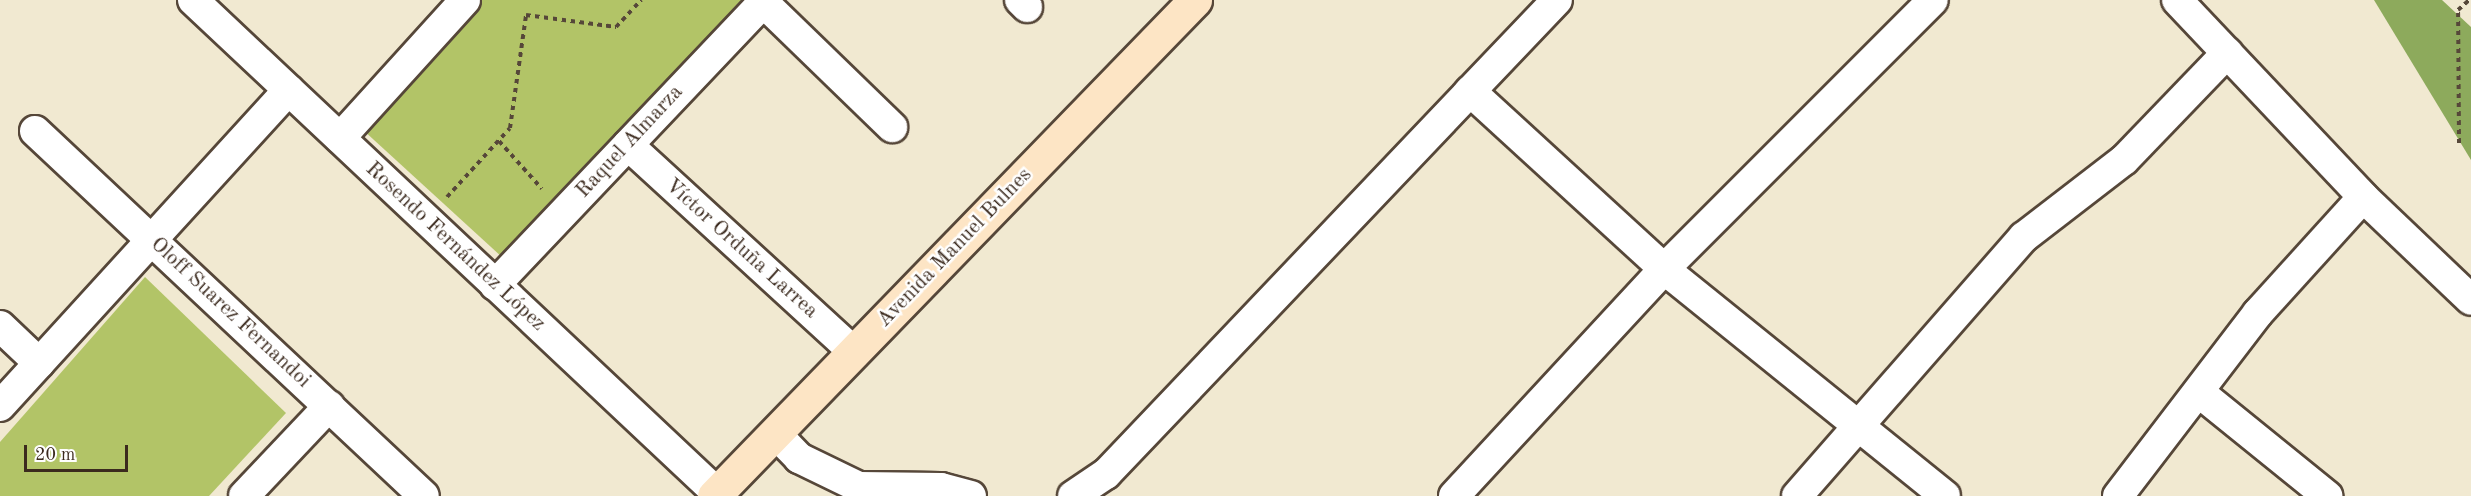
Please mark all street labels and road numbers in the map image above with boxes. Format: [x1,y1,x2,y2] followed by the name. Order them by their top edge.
[571,80,689,204] street label: Raquel Almarza
[360,157,550,337] street label: Rosendo Fernández López
[872,163,1038,333] street label: Avenida Manuel Bulnes
[659,174,823,324] street label: Víctor Orduña Larrea
[145,232,315,394] street label: Oloff Suarez Fernandoi

